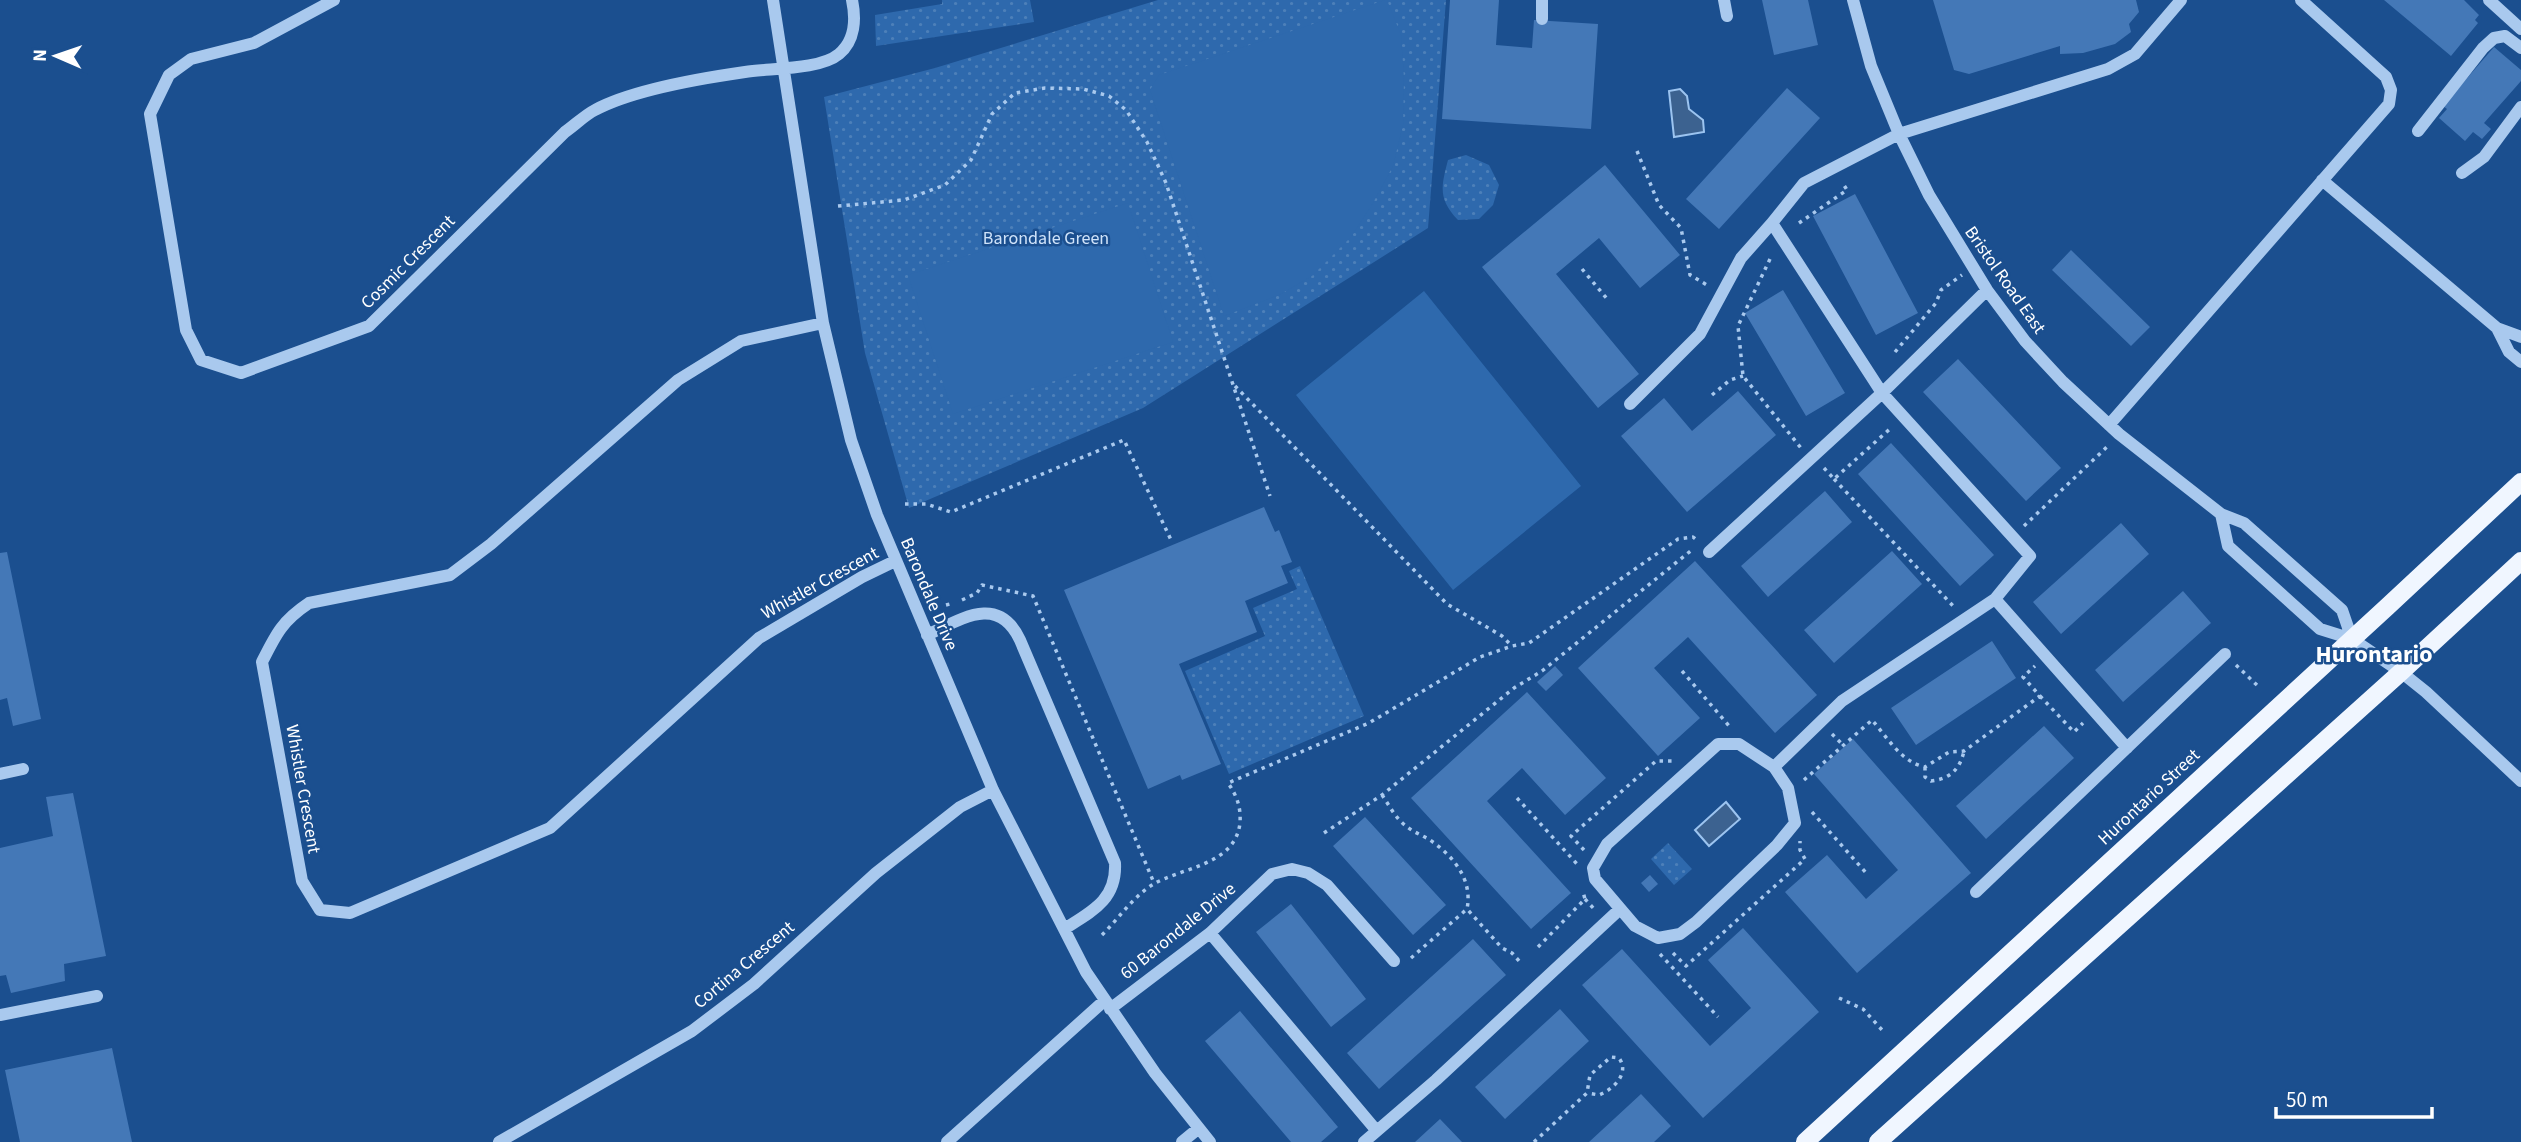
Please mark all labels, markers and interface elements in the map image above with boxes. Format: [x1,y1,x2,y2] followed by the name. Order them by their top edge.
[21,21,91,91] north arrow
[27,49,54,62] text: N
[355,209,461,315] street label: Cosmic Crescent
[1959,221,2051,339] street label: Bristol Road East
[983,226,1109,251] park label: Barondale Green
[894,534,964,654] street label: Barondale Drive
[757,540,883,626] street label: Whistler Crescent
[2315,637,2433,672] district label: Hurontario
[279,723,327,855] street label: Whistler Crescent
[2093,743,2205,851] street label: Hurontario Street
[1115,877,1241,985] street label: 60 Barondale Drive
[688,915,800,1015] street label: Cortina Crescent
[2276,1076,2432,1120] scale bar
[2286,1085,2328,1115] text: 50 m

